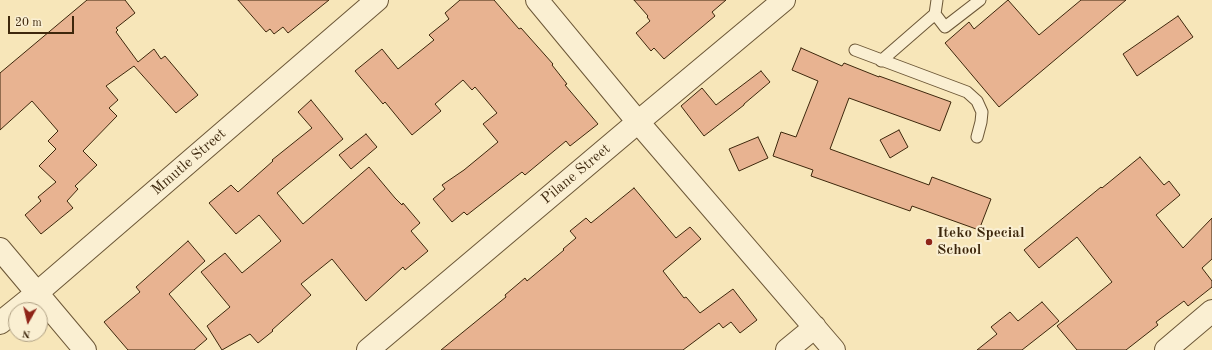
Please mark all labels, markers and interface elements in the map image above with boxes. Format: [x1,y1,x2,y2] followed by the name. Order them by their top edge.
[10,8,76,34] scale bar
[15,17,42,29] text: 20 m
[148,125,230,199] street label: Mmutle Street
[538,140,614,208] street label: Pilane Street
[937,224,1025,259] place label: Iteko Special School
[924,237,934,247] marker: Iteko Special School
[8,302,48,342] north arrow
[21,327,31,339] text: N

